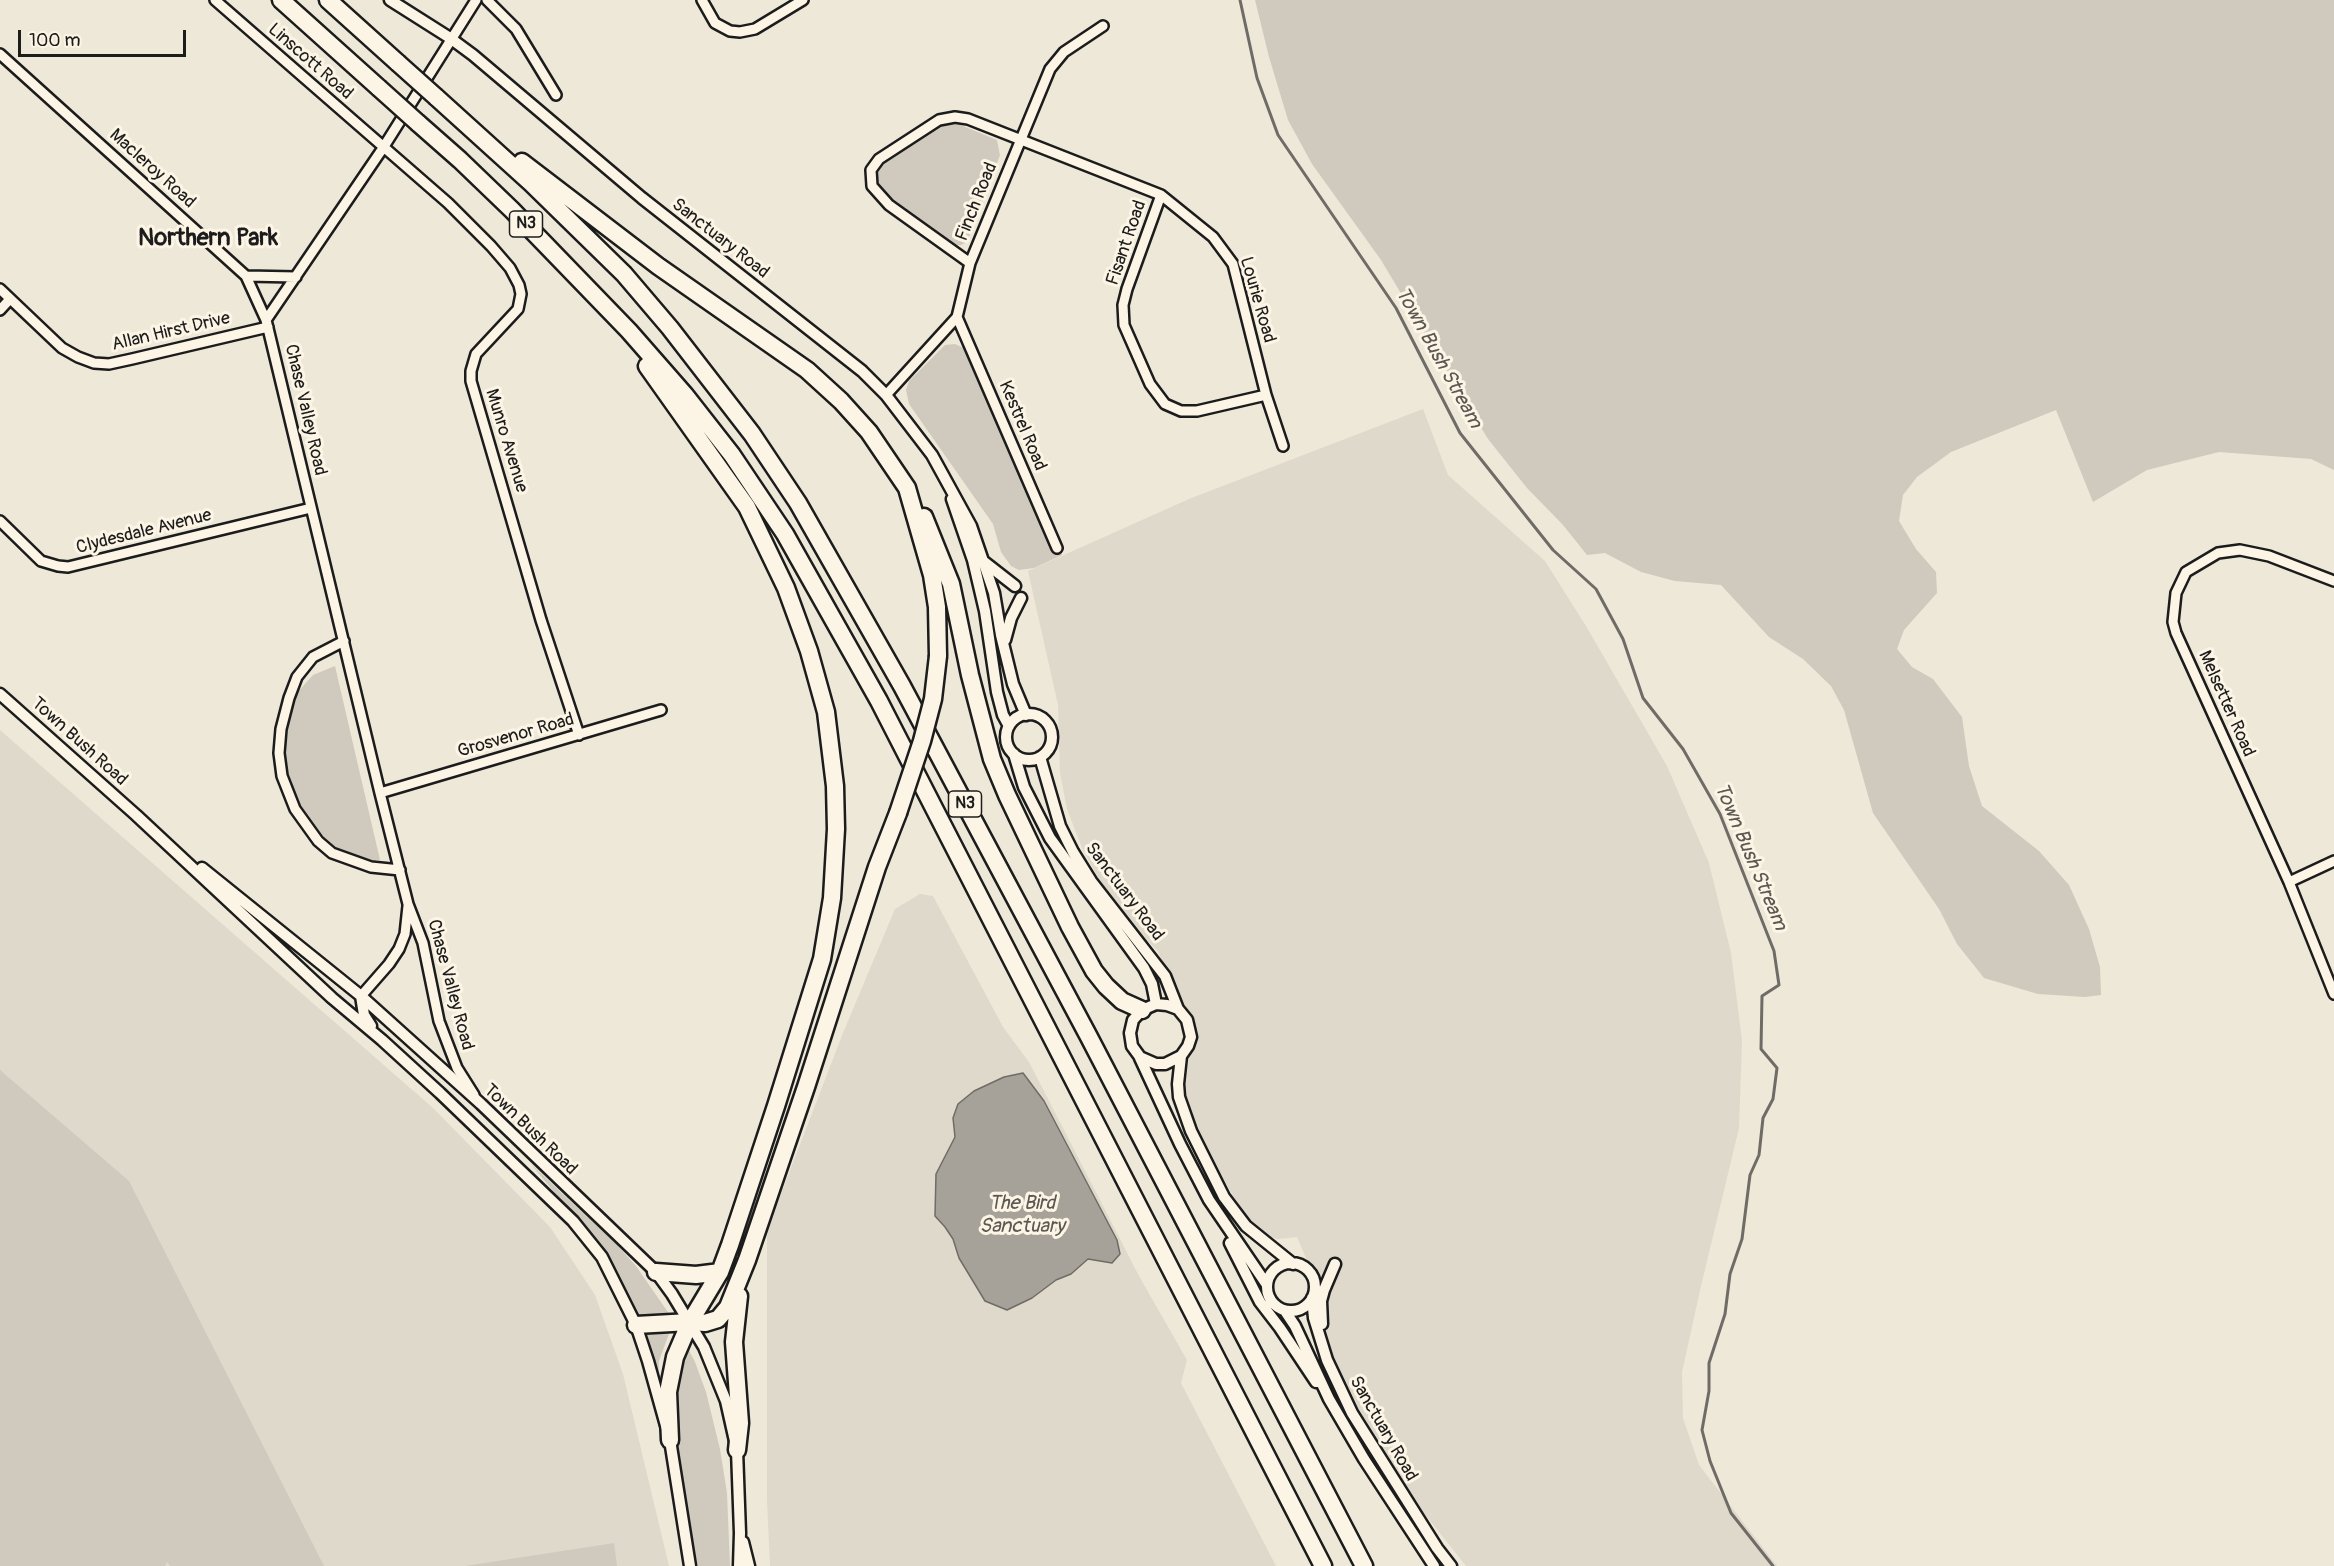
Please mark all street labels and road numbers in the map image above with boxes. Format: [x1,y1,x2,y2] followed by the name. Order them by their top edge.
[263,19,357,105] street label: Linscott Road
[105,125,199,213] street label: Macleroy Road
[951,160,1003,244] street label: Finch Road
[667,194,773,284] street label: Sanctuary Road
[1102,198,1152,288] street label: Fisant Road
[510,211,542,237] road number: N3
[1234,254,1280,346] street label: Lourie Road
[110,308,232,356] street label: Allan Hirst Drive
[279,342,331,478] street label: Chase Valley Road
[993,378,1051,474] street label: Kestrel Road
[480,387,532,495] street label: Munro Avenue
[74,505,214,559] street label: Clydesdale Avenue
[2193,648,2259,760] street label: Melsetter Road
[27,693,131,791] street label: Town Bush Road
[455,709,577,763] street label: Grosvenor Road
[948,791,982,817] road number: N3
[1080,839,1168,945] street label: Sanctuary Road
[422,917,478,1053] street label: Chase Valley Road
[479,1080,581,1180] street label: Town Bush Road
[1344,1373,1422,1485] street label: Sanctuary Road

